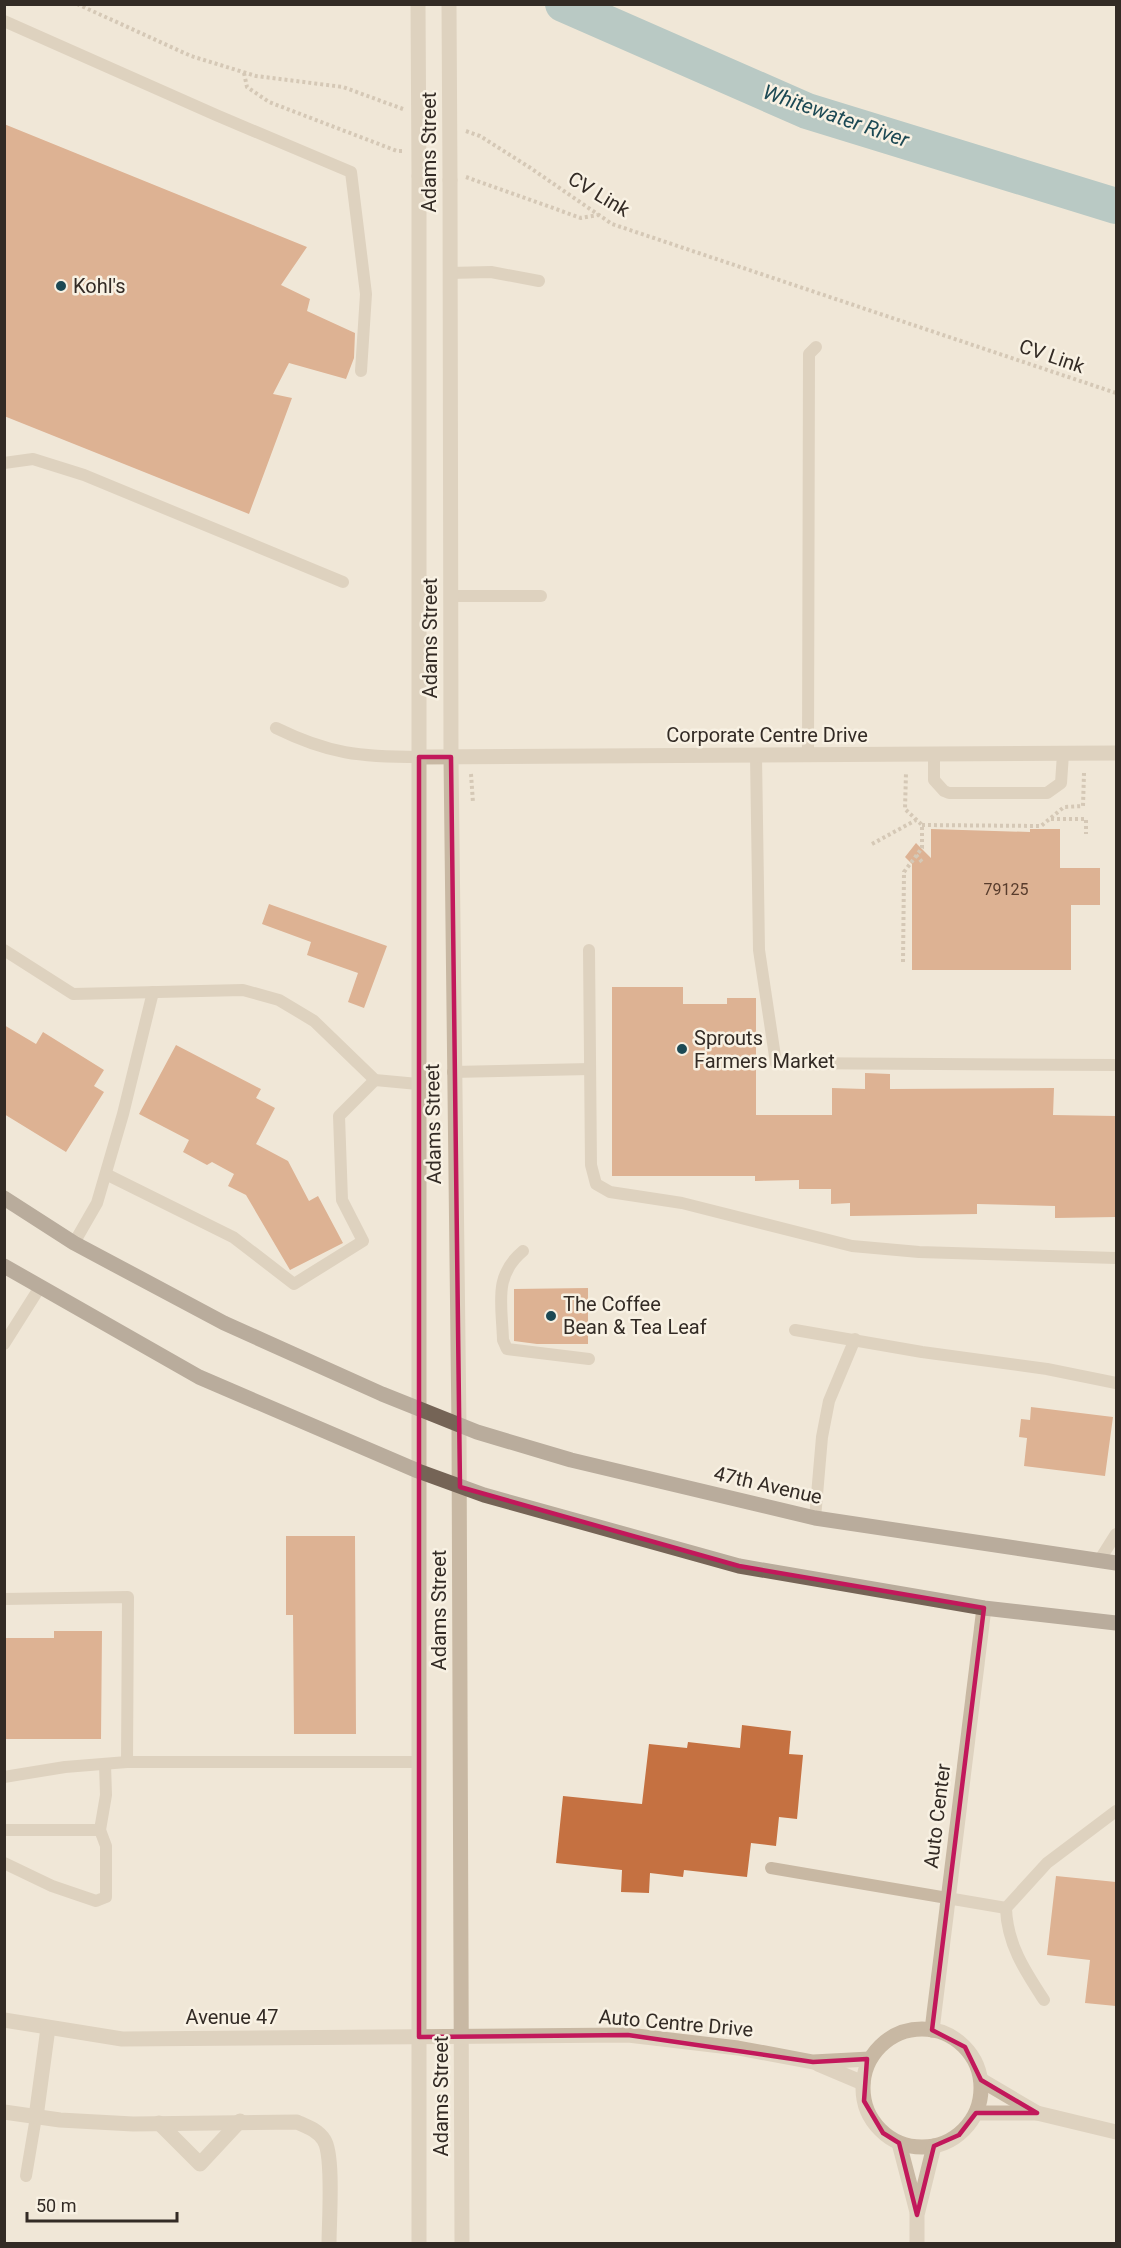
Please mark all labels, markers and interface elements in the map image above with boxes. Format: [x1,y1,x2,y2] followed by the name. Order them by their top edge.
[760,80,913,153] water label: Whitewater River
[417,92,441,212] street label: Adams Street
[564,166,635,222] street label: CV Link
[73,274,126,298] place label: Kohl's
[54,279,68,293] marker: Kohl's
[1016,334,1089,379] street label: CV Link
[418,578,442,698] street label: Adams Street
[666,723,868,747] street label: Corporate Centre Drive
[984,880,1028,899] house number: 79125
[694,1026,835,1073] place label: Sprouts Farmers Market
[675,1042,689,1056] marker: Sprouts Farmers Market
[420,1063,446,1185] street label: Adams Street
[563,1292,707,1339] place label: The Coffee Bean & Tea Leaf
[544,1309,558,1323] marker: The Coffee Bean & Tea Leaf
[712,1461,824,1509] street label: 47th Avenue
[427,1550,451,1670] street label: Adams Street
[919,1762,955,1870] street label: Auto Center
[598,2004,754,2042] street label: Auto Centre Drive
[186,2005,278,2029] street label: Avenue 47
[429,2036,453,2156] street label: Adams Street
[27,2185,177,2223] scale bar
[36,2195,76,2216] text: 50 m

